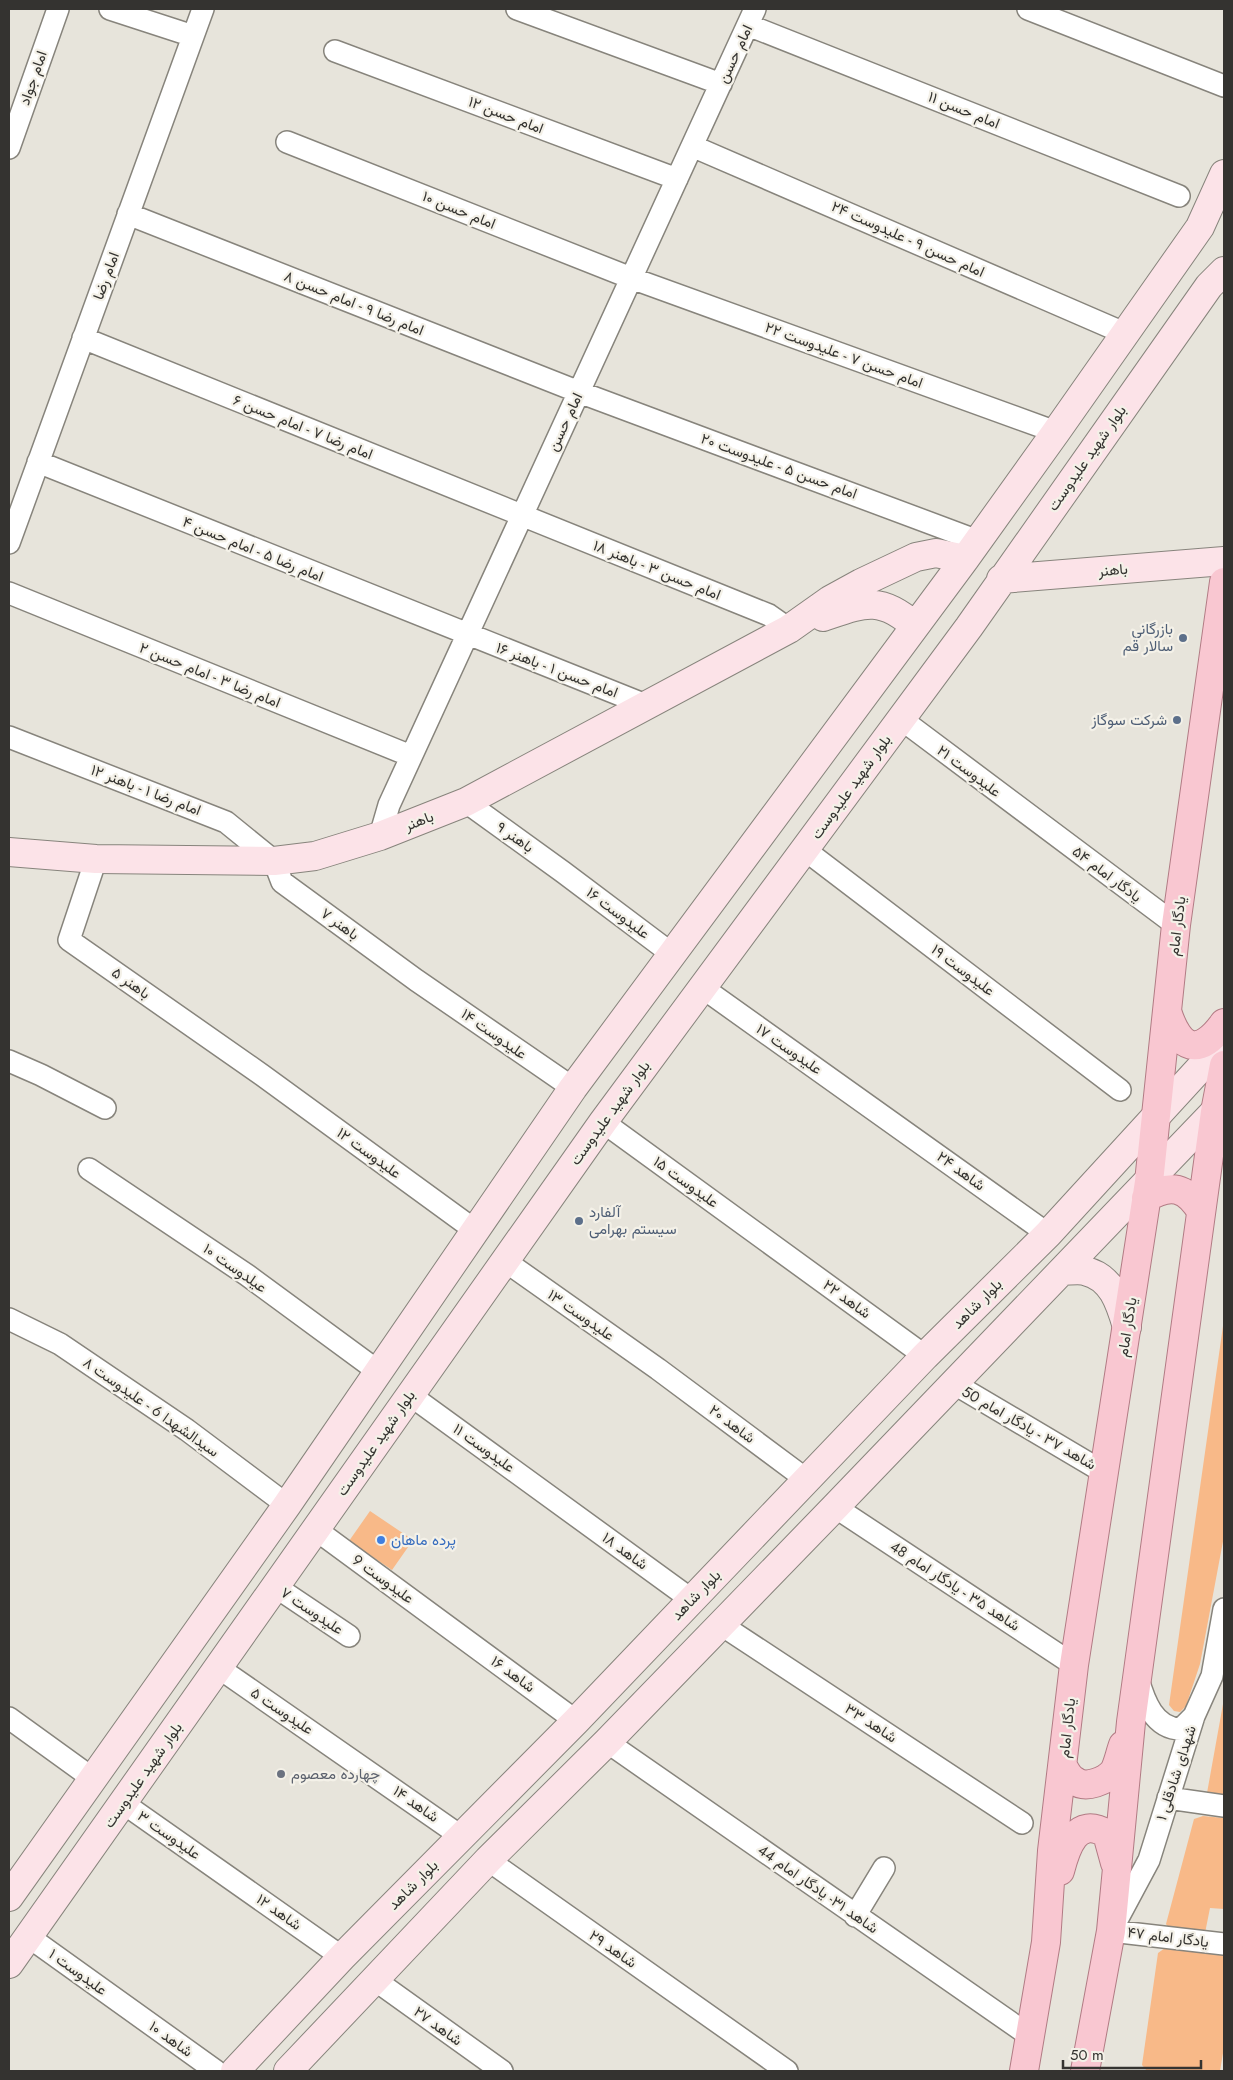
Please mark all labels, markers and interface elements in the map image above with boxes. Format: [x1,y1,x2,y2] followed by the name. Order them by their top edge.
[712,21,758,87] street label: امام حسن
[13,48,53,108] street label: امام جواد
[925,86,1003,134] street label: امام حسن ۱۱
[465,91,547,139] street label: امام حسن ۱۲
[419,185,499,235] street label: امام حسن ۱۰
[828,195,988,283] street label: امام حسن ۹ - علیدوست ۲۴
[87,249,125,303] street label: امام رضا
[281,265,427,341] street label: امام رضا ۹ - امام حسن ۸
[762,316,926,394] street label: امام حسن ۷ - علیدوست ۲۲
[230,389,376,465] street label: امام رضا ۷ - امام حسن ۶
[542,389,588,455] street label: امام حسن
[1042,401,1132,515] street label: بلوار شهید علیدوست
[698,427,860,505] street label: امام حسن ۵ - علیدوست ۲۰
[179,511,327,587] street label: امام رضا ۵ - امام حسن ۴
[590,534,724,606] street label: امام حسن ۳ - باهنر ۱۸
[1096,558,1129,582] street label: باهنر
[1123,618,1173,657] place label: بازرگانی سالار قم
[1177,632,1189,644] marker: بازرگانی سالار قم
[136,637,284,713] street label: امام رضا ۳ - امام حسن ۲
[493,637,621,703] street label: امام حسن ۱ - باهنر ۱۶
[1090,709,1167,731] place label: شرکت سوگاز
[1171,714,1183,726] marker: شرکت سوگاز
[805,730,897,844] street label: بلوار شهید علیدوست
[932,740,1006,802] street label: علیدوست ۲۱
[88,759,204,821] street label: امام رضا ۱ - باهنر ۱۲
[400,805,437,837] street label: باهنر
[492,816,538,858] street label: باهنر ۹
[1068,841,1146,907] street label: یادگار امام ۵۴
[582,882,655,944] street label: علیدوست ۱۶
[1162,895,1192,957] street label: یادگار امام
[316,902,364,946] street label: باهنر ۷
[927,939,1000,1001] street label: علیدوست ۱۹
[107,962,155,1004] street label: باهنر ۵
[457,1003,532,1065] street label: علیدوست ۱۴
[752,1018,827,1080] street label: علیدوست ۱۷
[564,1056,656,1170] street label: بلوار شهید علیدوست
[332,1122,406,1184] street label: علیدوست ۱۲
[932,1146,990,1196] street label: شاهد ۲۴
[649,1151,723,1213] street label: علیدوست ۱۵
[589,1201,677,1240] place label: آلفارد سیستم بهرامی
[573,1215,585,1227] marker: آلفارد سیستم بهرامی
[199,1238,272,1298] street label: عیلدوست ۱۰
[819,1274,876,1324] street label: شاهد ۲۲
[947,1274,1007,1334] street label: بلوار شاهد
[543,1284,619,1346] street label: علیدوست ۱۳
[1111,1296,1143,1358] street label: یادگار امام
[78,1352,224,1462] street label: سیدالشهدا 6 - علیدوست ۸
[958,1381,1100,1476] street label: شاهد ۳۷ - یادگار امام 50
[331,1386,421,1500] street label: بلوار شهید علیدوست
[704,1399,760,1449] street label: شاهد ۲۰
[449,1418,520,1478] street label: علیدوست ۱۱
[598,1527,653,1575] street label: شاهد ۱۸
[391,1529,456,1551] place label: پرده ماهان
[375,1534,387,1546] marker: پرده ماهان
[886,1536,1025,1636] street label: شاهد ۳۵ - یادگار امام 48
[348,1549,419,1609] street label: علیدوست 9
[666,1565,726,1625] street label: بلوار شاهد
[276,1582,348,1640] street label: علیدوست ۷
[486,1650,540,1698] street label: شاهد ۱۶
[246,1682,318,1740] street label: علیدوست ۵
[1053,1697,1081,1759] street label: یادگار امام
[841,1698,902,1748] street label: شاهد ۳۳
[98,1718,188,1832] street label: بلوار شهید علیدوست
[1150,1722,1202,1823] street label: شهدای شادقلی ۱
[291,1763,380,1785] place label: چهارده معصوم
[275,1768,287,1780] marker: چهارده معصوم
[389,1780,444,1828] street label: شاهد ۱۴
[133,1805,205,1865] street label: علیدوست ۳
[753,1839,883,1939] street label: شاهد ۳۱- یادگار امام 44
[383,1855,443,1915] street label: بلوار شاهد
[252,1888,306,1936] street label: شاهد ۱۲
[1126,1921,1210,1953] street label: یادگار امام ۴۷
[585,1925,641,1974] street label: شاهد ۲۹
[44,1943,112,2001] street label: علیدوست ۱
[409,2001,467,2051] street label: شاهد ۲۷
[145,2016,198,2062] street label: شاهد ۱۰
[1063,2038,1200,2070] scale bar
[1070,2044,1104,2066] text: 50 m

